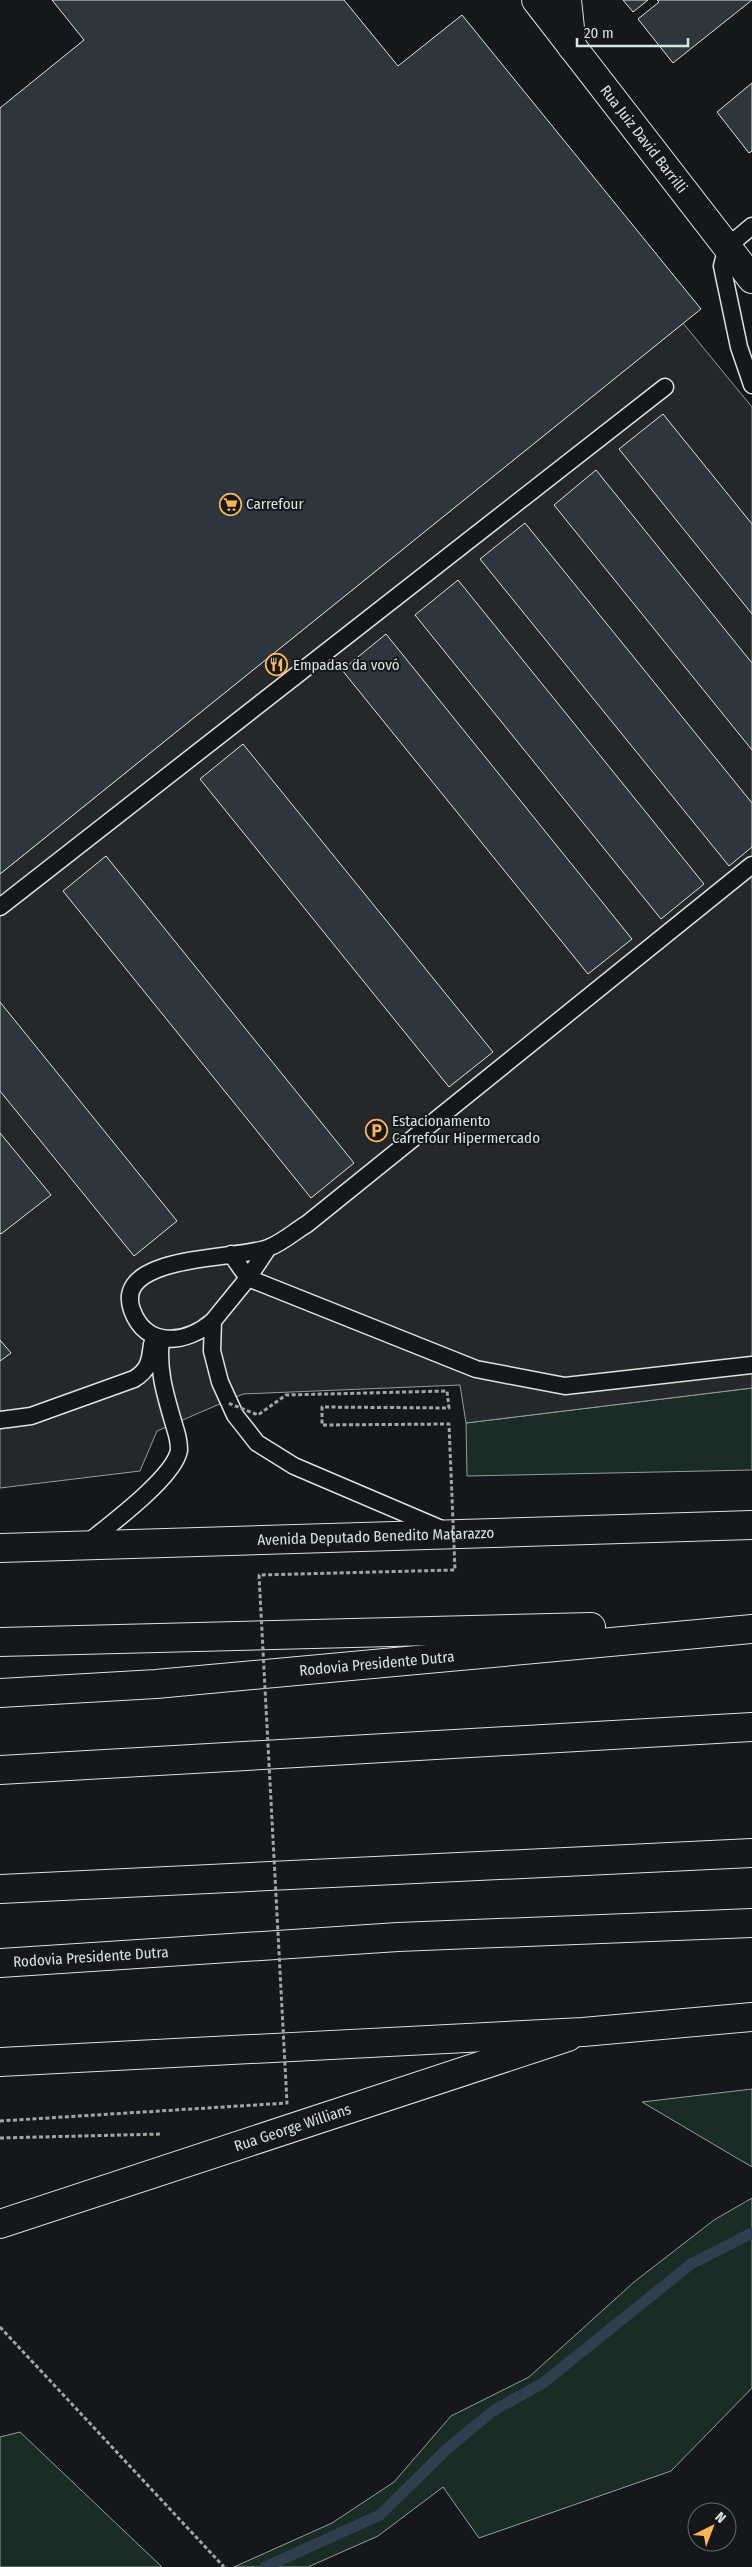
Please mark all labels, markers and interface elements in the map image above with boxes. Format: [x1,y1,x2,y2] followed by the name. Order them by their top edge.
[577,15,688,47] scale bar
[584,24,614,42] text: 20 m
[596,82,691,197] street label: Rua Juiz David Barrilli
[218,492,242,516] supermarket icon: Carrefour
[246,495,304,513] place label: Carrefour
[265,653,289,677] restaurant icon: Empadas da vovó
[293,656,400,674] place label: Empadas da vovó
[392,1112,540,1147] place label: Estacionamento Carrefour Hipermercado
[364,1118,388,1142] parking icon: Estacionamento Carrefour Hipermercado
[257,1524,495,1549] street label: Avenida Deputado Benedito Matarazzo
[298,1648,455,1680] street label: Rodovia Presidente Dutra
[13,1943,169,1971] street label: Rodovia Presidente Dutra
[232,2100,353,2155] street label: Rua George Willians
[687,2502,737,2552] north arrow
[712,2509,729,2527] text: N

